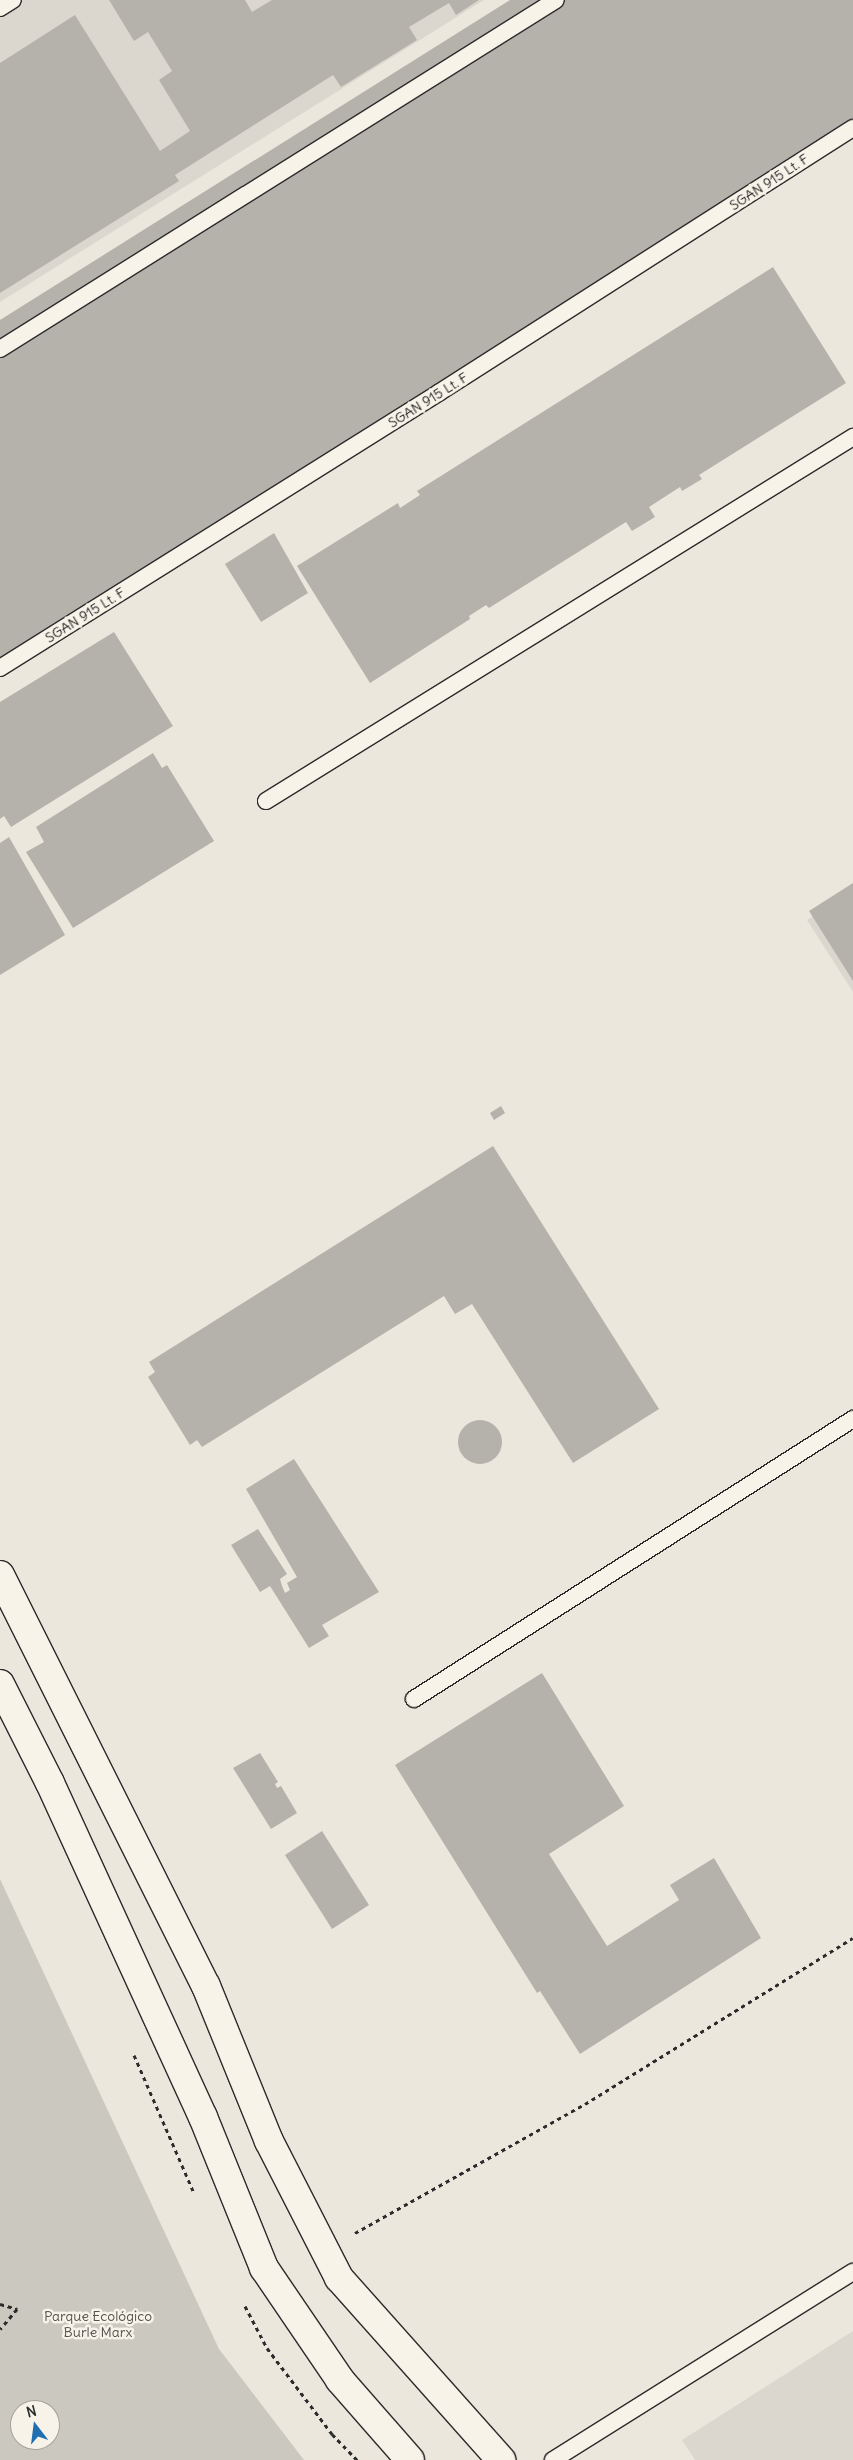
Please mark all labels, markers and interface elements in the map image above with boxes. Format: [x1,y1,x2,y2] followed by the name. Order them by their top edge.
[726,150,812,214] street label: SGAN 915 Lt. F
[385,369,471,431] street label: SGAN 915 Lt. F
[42,584,128,646] street label: SGAN 915 Lt. F
[44,2308,152,2340] park label: Parque Ecológico Burle Marx
[10,2400,60,2450] north arrow
[24,2402,38,2421] text: N

